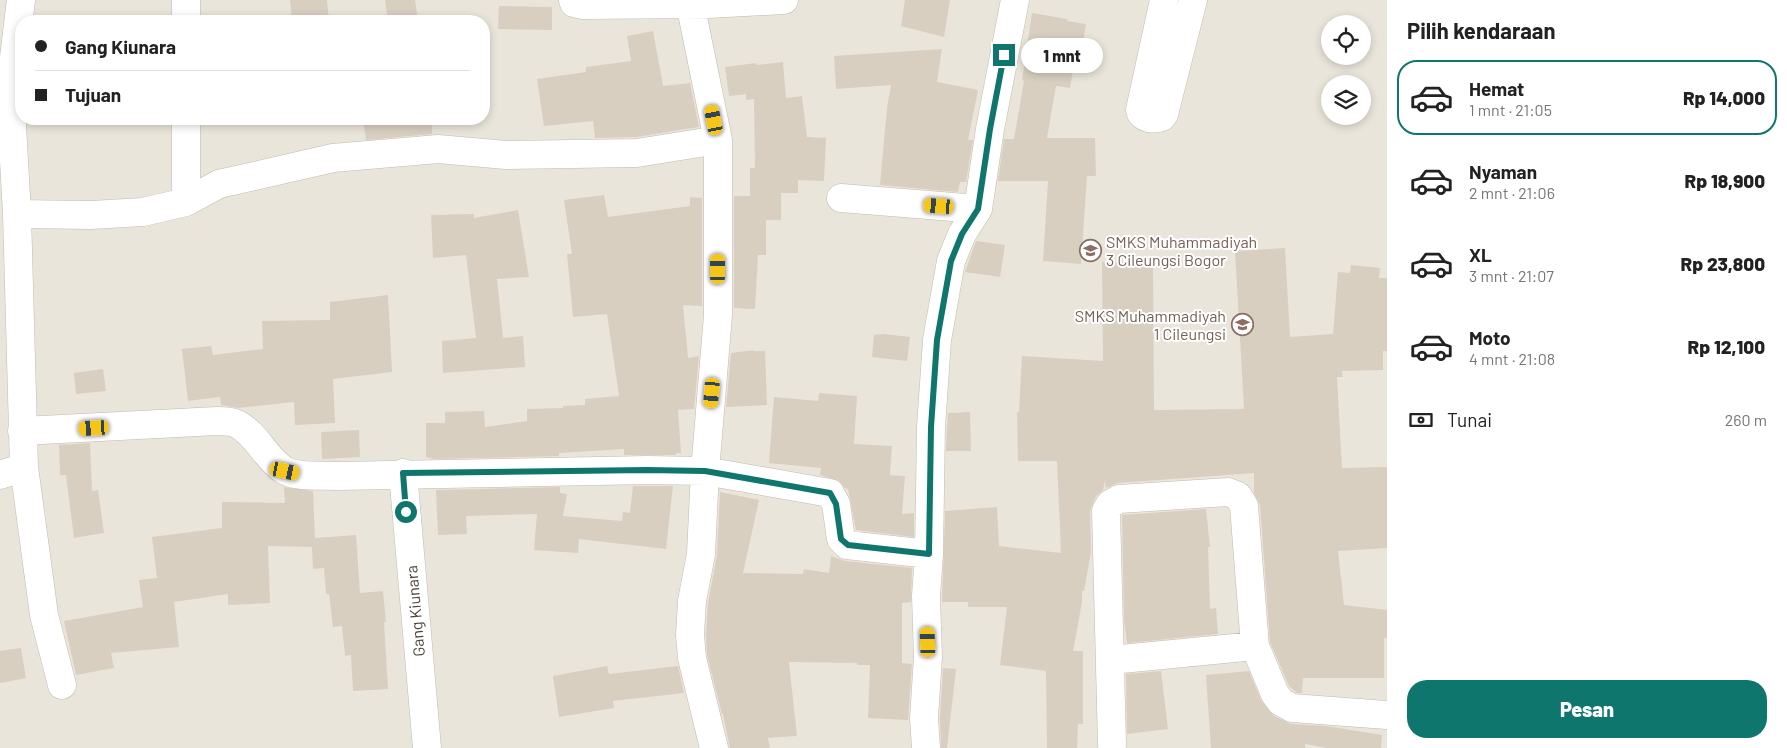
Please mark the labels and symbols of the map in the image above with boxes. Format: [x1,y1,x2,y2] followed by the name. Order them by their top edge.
[1022,38,1104,72] callout: 1 mnt
[993,44,1015,66] route end
[703,104,724,136] car
[923,197,954,215] car
[1106,232,1257,269] place label: SMKS Muhammadiyah 3 Cileungsi Bogor
[1078,239,1102,263] school or university icon: SMKS Muhammadiyah 3 Cileungsi Bogor
[710,254,725,284] car
[1075,306,1226,343] place label: SMKS Muhammadiyah 1 Cileungsi
[1230,313,1254,337] school or university icon: SMKS Muhammadiyah 1 Cileungsi
[703,377,720,409] car
[78,420,109,436] car
[268,461,301,481] car
[395,501,417,523] route start
[401,565,428,657] street label: Gang Kiunara
[919,627,936,657] car

